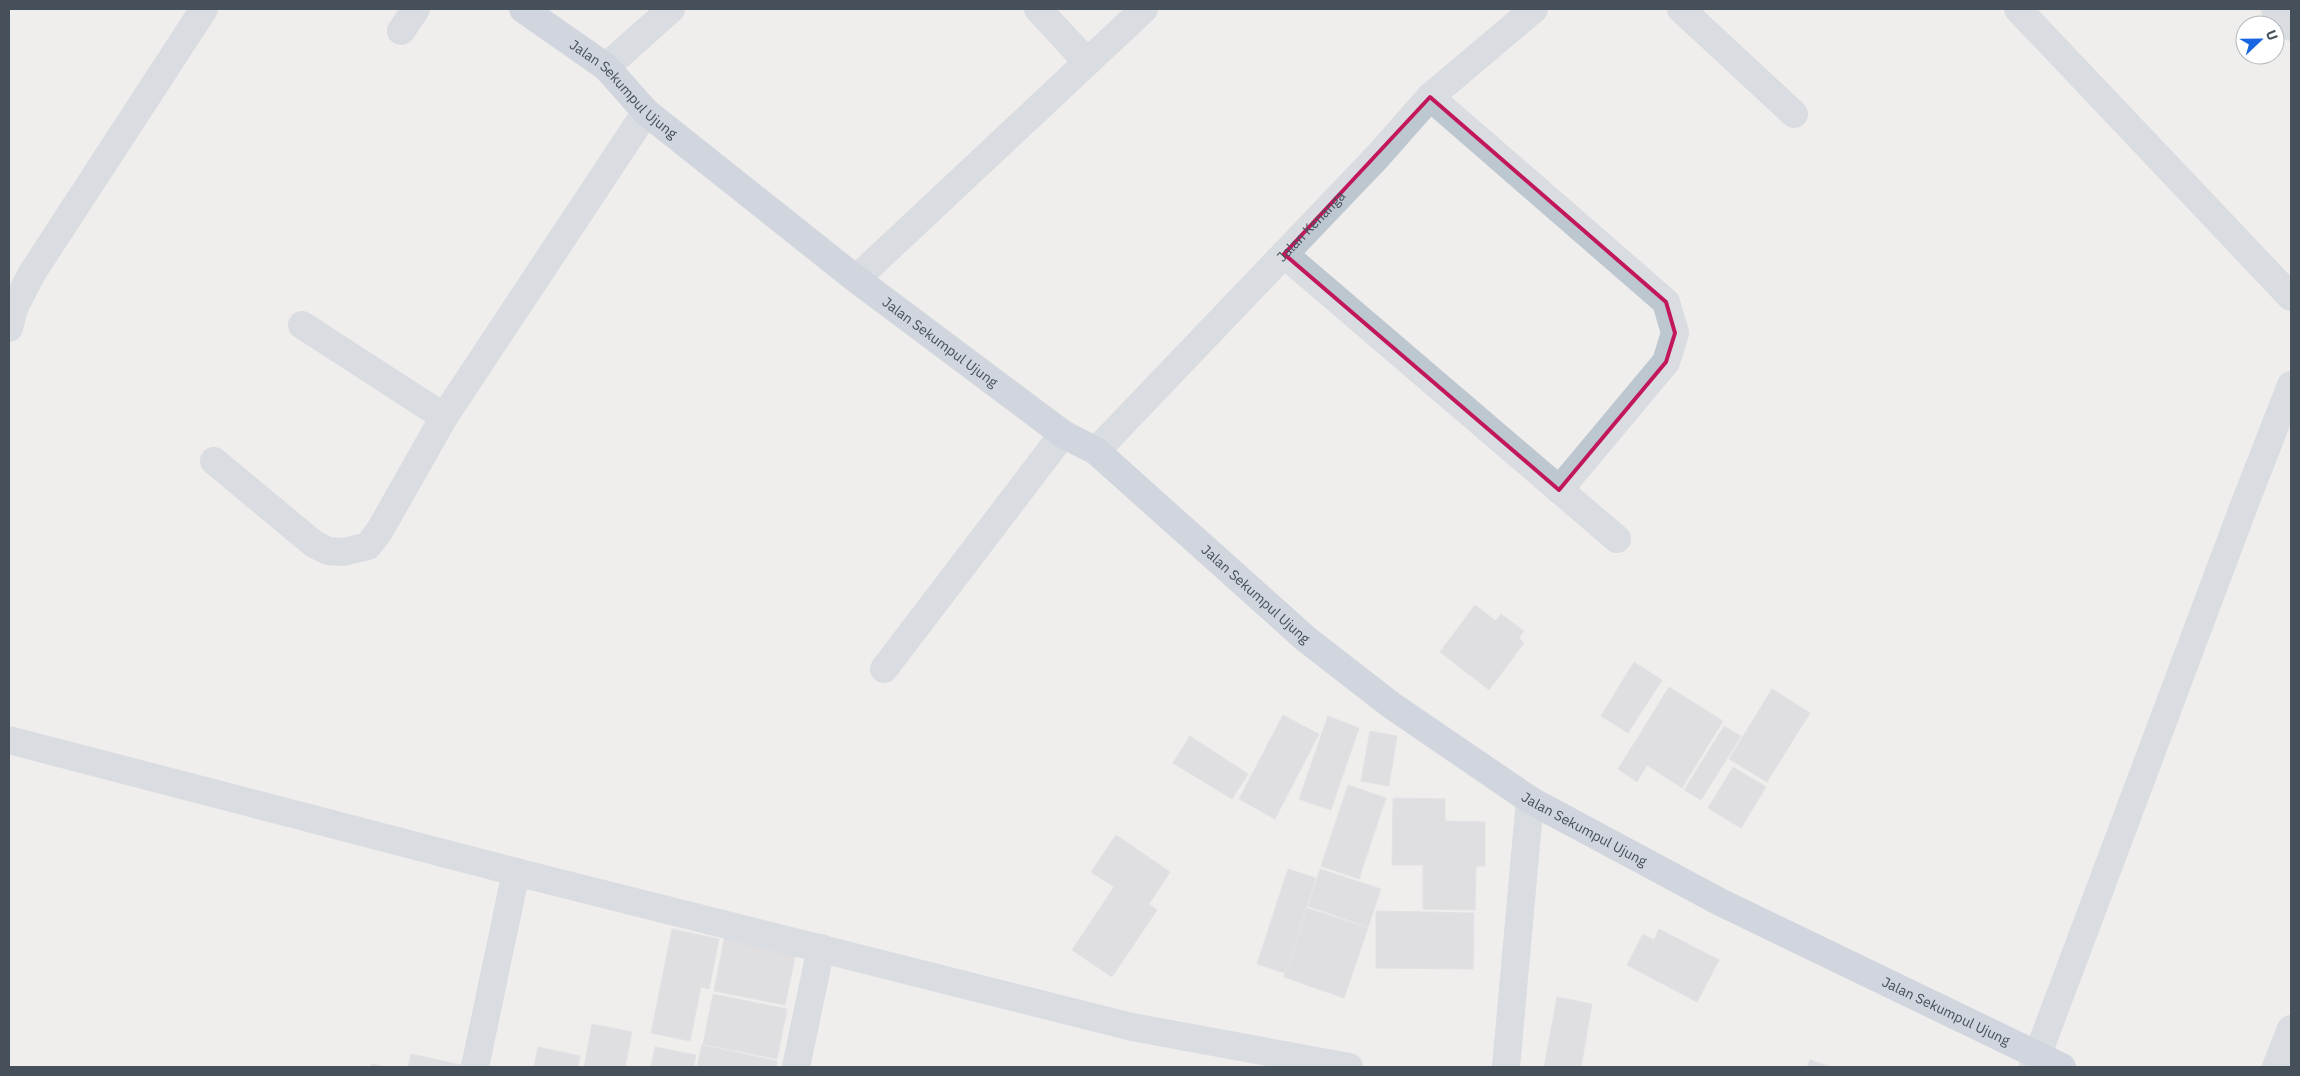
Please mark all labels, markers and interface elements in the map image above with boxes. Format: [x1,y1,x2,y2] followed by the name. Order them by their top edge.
[2235,15,2285,65] north arrow
[2262,27,2282,43] text: U
[566,35,681,143] street label: Jalan Sekumpul Ujung
[1273,186,1349,266] street label: Jalan Kenanga
[879,293,1002,392] street label: Jalan Sekumpul Ujung
[1198,541,1314,648] street label: Jalan Sekumpul Ujung
[1518,788,1651,870] street label: Jalan Sekumpul Ujung
[1879,973,2014,1050] street label: Jalan Sekumpul Ujung

